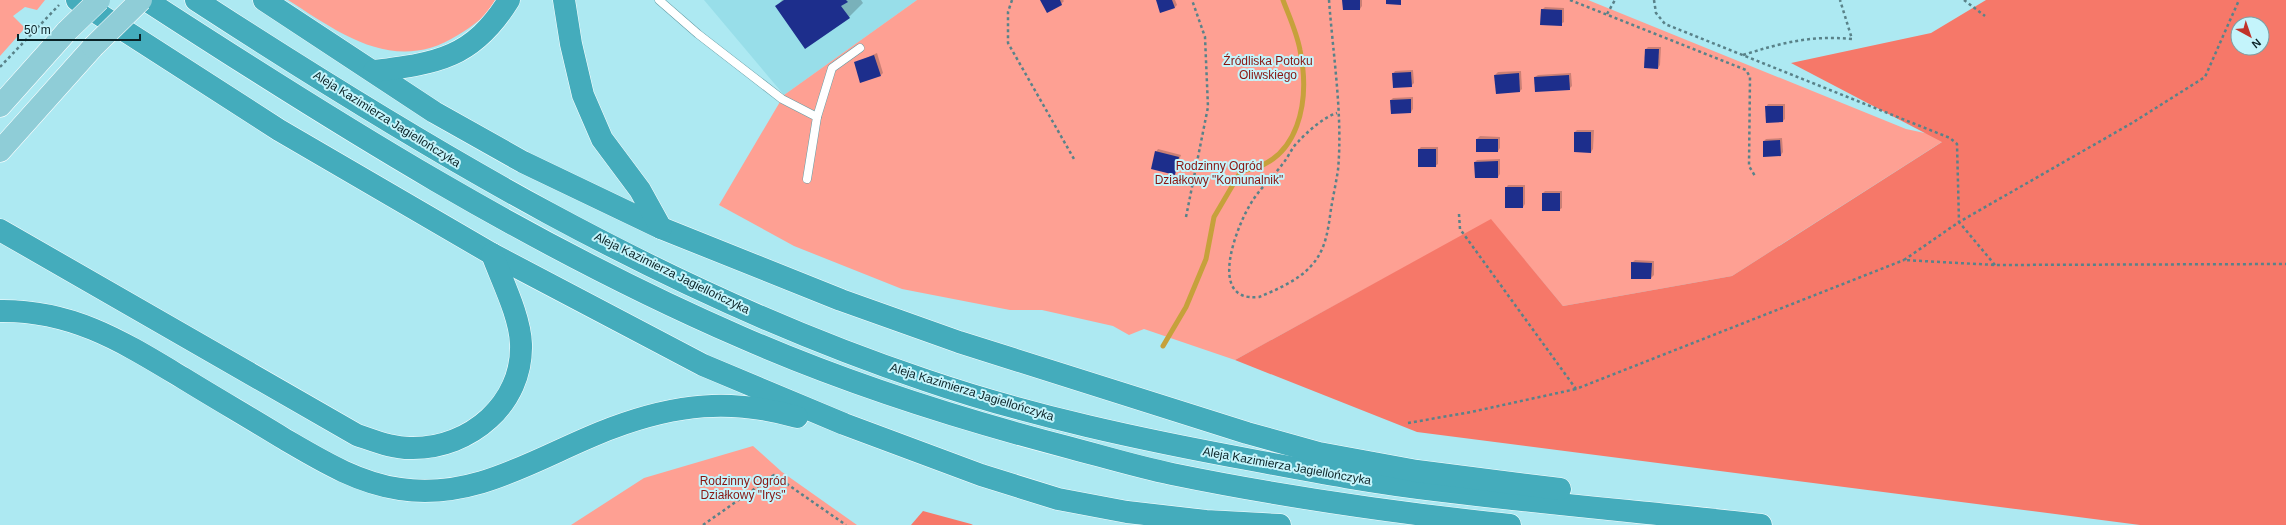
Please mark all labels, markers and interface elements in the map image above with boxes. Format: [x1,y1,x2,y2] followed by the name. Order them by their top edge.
[18,16,140,42] scale bar
[2230,16,2270,56] north arrow
[24,23,51,37] text: 50 m
[2249,37,2263,51] text: N
[1223,53,1313,82] park label: Źródliska Potoku Oliwskiego
[311,68,463,170] street label: Aleja Kazimierza Jagiellończyka
[1155,159,1283,187] park label: Rodzinny Ogród Działkowy "Komunalnik"
[592,229,752,317] street label: Aleja Kazimierza Jagiellończyka
[888,360,1056,424] street label: Aleja Kazimierza Jagiellończyka
[1202,444,1373,488] street label: Aleja Kazimierza Jagiellończyka
[700,474,786,502] park label: Rodzinny Ogród Działkowy "Irys"

